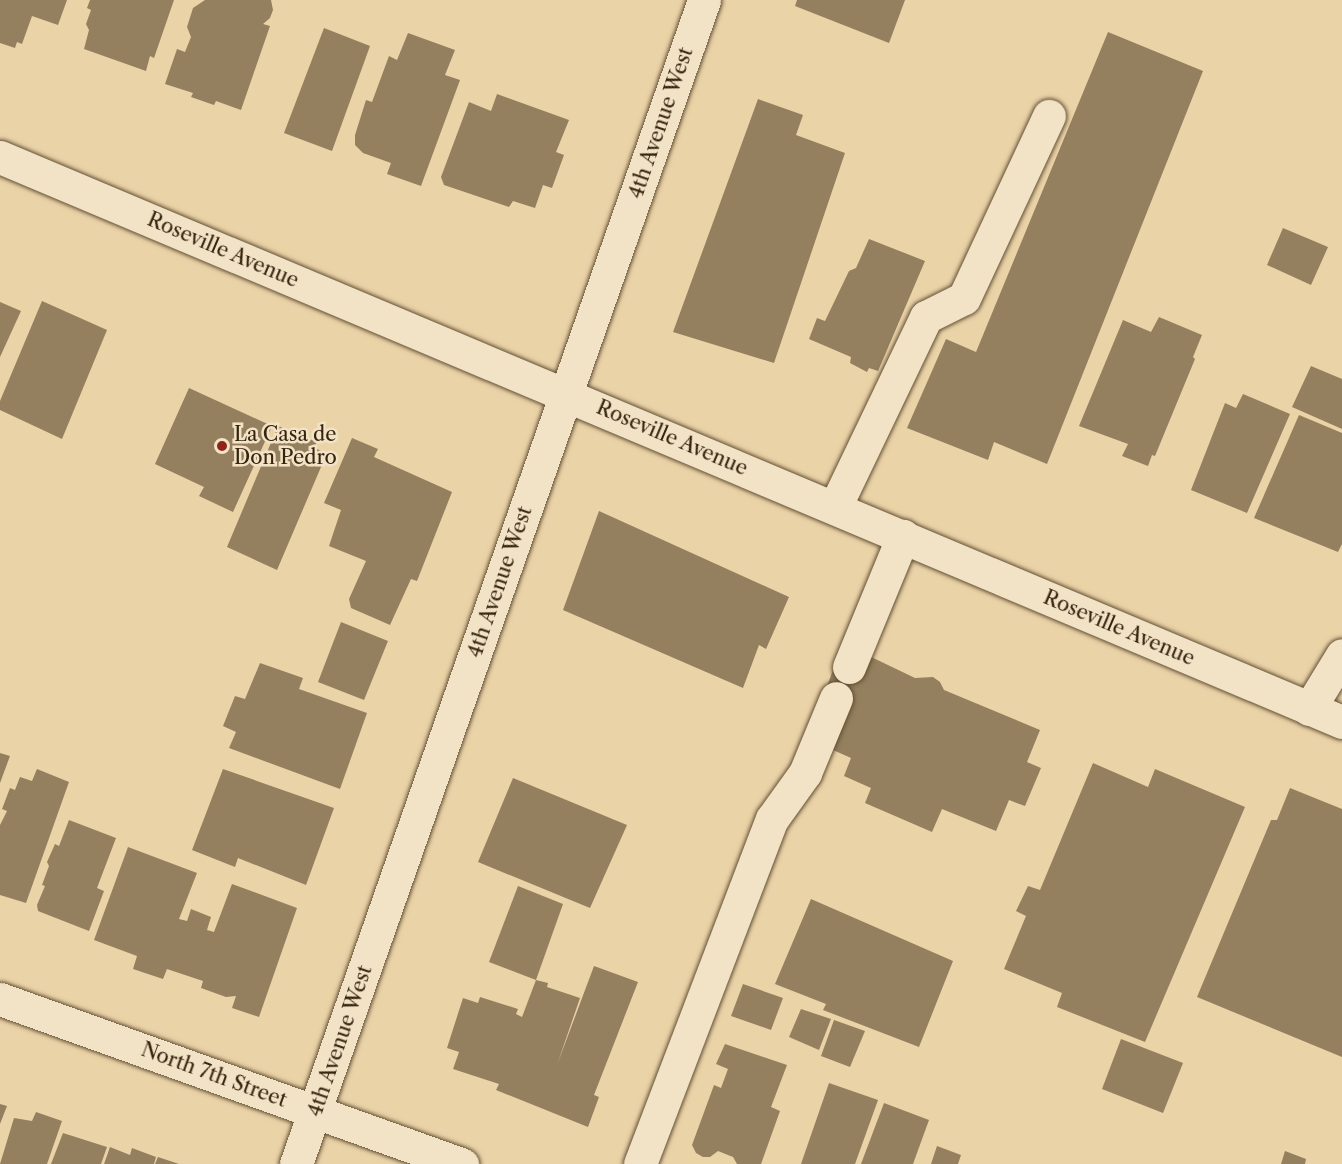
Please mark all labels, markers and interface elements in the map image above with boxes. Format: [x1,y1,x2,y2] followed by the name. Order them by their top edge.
[624,43,698,203] street label: 4th Avenue West
[143,207,303,293] street label: Roseville Avenue
[592,395,752,481] street label: Roseville Avenue
[234,422,337,469] place label: La Casa de Don Pedro
[215,439,229,453] marker: La Casa de Don Pedro
[463,502,537,662] street label: 4th Avenue West
[1039,585,1199,671] street label: Roseville Avenue
[303,961,377,1121] street label: 4th Avenue West
[138,1038,290,1112] street label: North 7th Street

